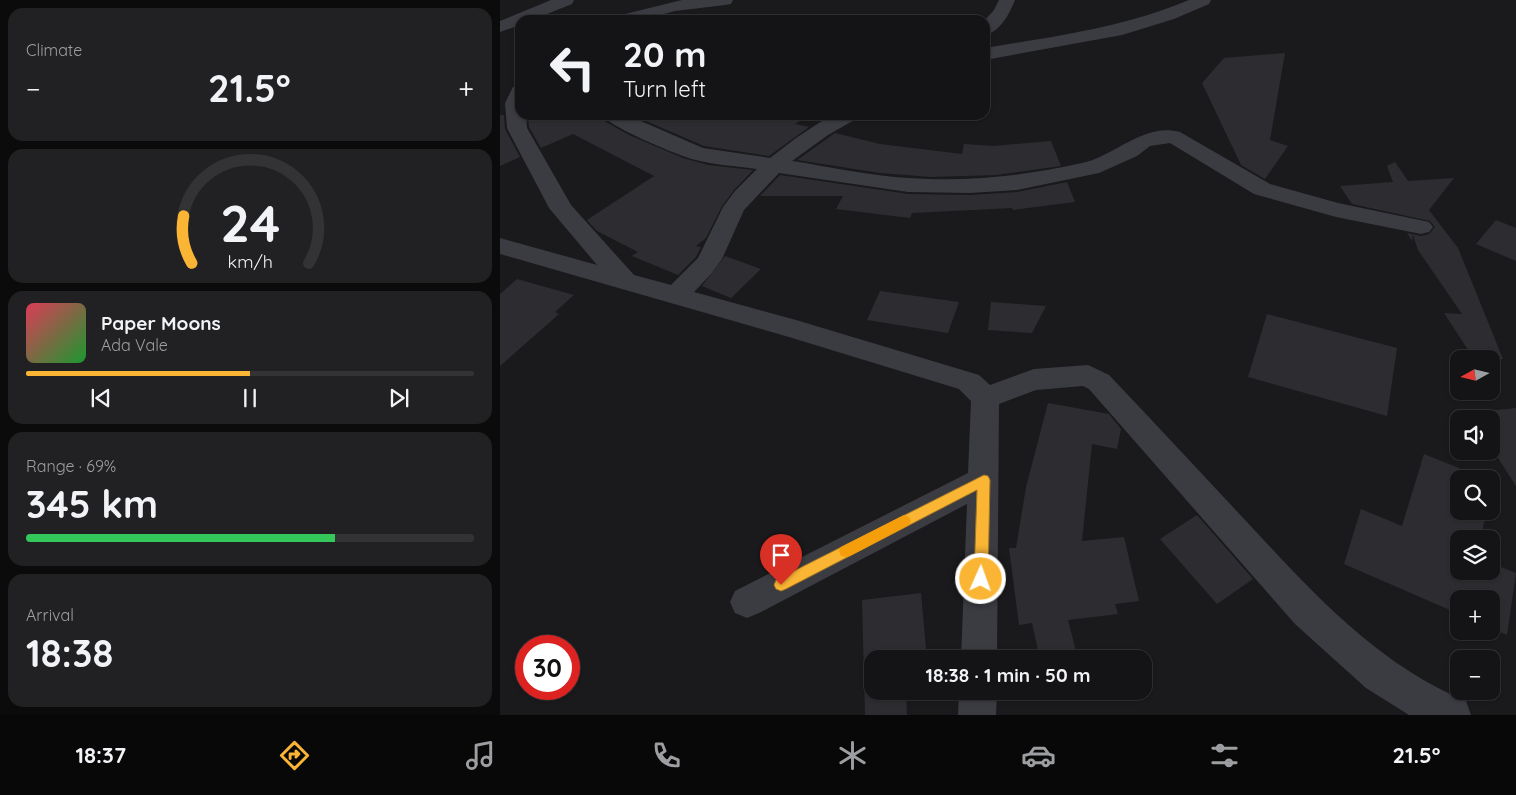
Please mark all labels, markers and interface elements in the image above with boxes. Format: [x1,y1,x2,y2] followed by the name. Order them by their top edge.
[623,32,706,76] text: 20 m
[540,35,605,100] icon: left
[26,40,82,60] text: Climate
[208,64,291,112] text: 21.5°
[26,71,41,106] text: −
[458,71,474,106] text: +
[623,75,706,103] text: Turn left
[220,190,280,255] text: 24
[227,250,273,272] text: km/h
[101,311,221,335] text: Paper Moons
[101,335,168,355] text: Ada Vale
[1450,350,1500,400] north arrow
[1450,350,1500,700] map controls
[87,384,115,412] icon: previous
[236,384,264,412] icon: pause
[385,384,413,412] icon: next
[1450,410,1500,460] button: sound
[26,456,116,476] text: Range · 69%
[1450,470,1500,520] button: search
[26,480,158,528] text: 345 km
[1450,530,1500,580] button: layers
[760,534,802,585] pin
[767,541,795,569] icon: arrive
[954,552,1006,604] position arrow
[1450,590,1500,640] button: +
[26,605,74,625] text: Arrival
[26,629,113,677] text: 18:38
[515,635,580,700] speed limit sign: 30
[1450,650,1500,700] button: −
[926,663,1090,687] text: 18:38 · 1 min · 50 m
[277,738,312,773] icon: directions
[463,738,498,773] icon: music
[649,738,684,773] icon: phone
[835,738,870,773] icon: climate
[1021,738,1056,773] icon: car
[1207,738,1242,773] icon: filters
[75,741,126,769] text: 18:37
[1393,741,1440,769] text: 21.5°

